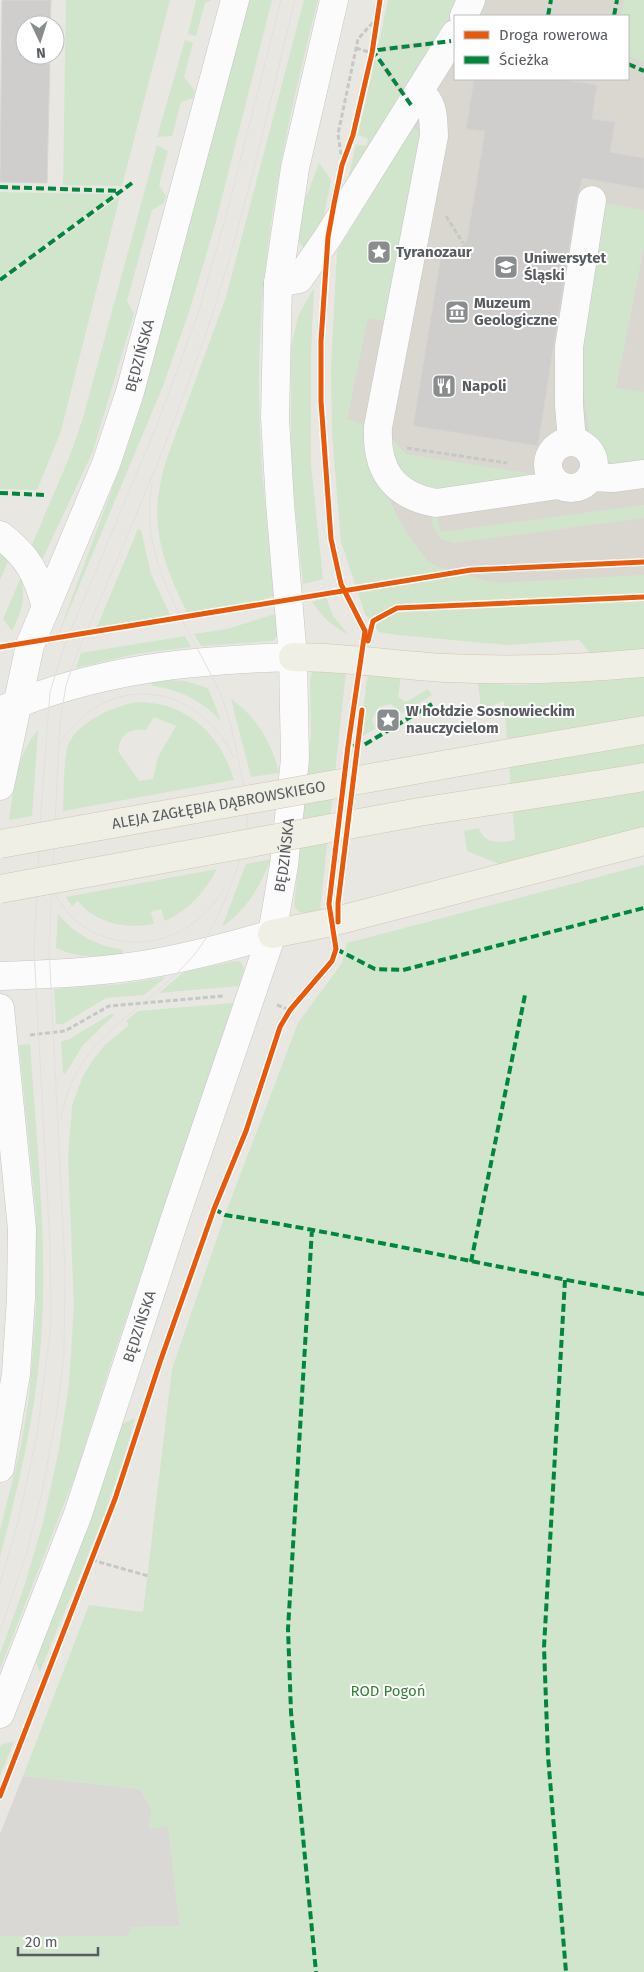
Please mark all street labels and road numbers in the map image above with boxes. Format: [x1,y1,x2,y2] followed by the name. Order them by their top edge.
[121,317,158,394] street label: BĘDZIŃSKA
[110,777,327,833] street label: ALEJA ZAGŁĘBIA DĄBROWSKIEGO
[270,817,298,894] street label: BĘDZIŃSKA
[119,1288,160,1365] street label: BĘDZIŃSKA

